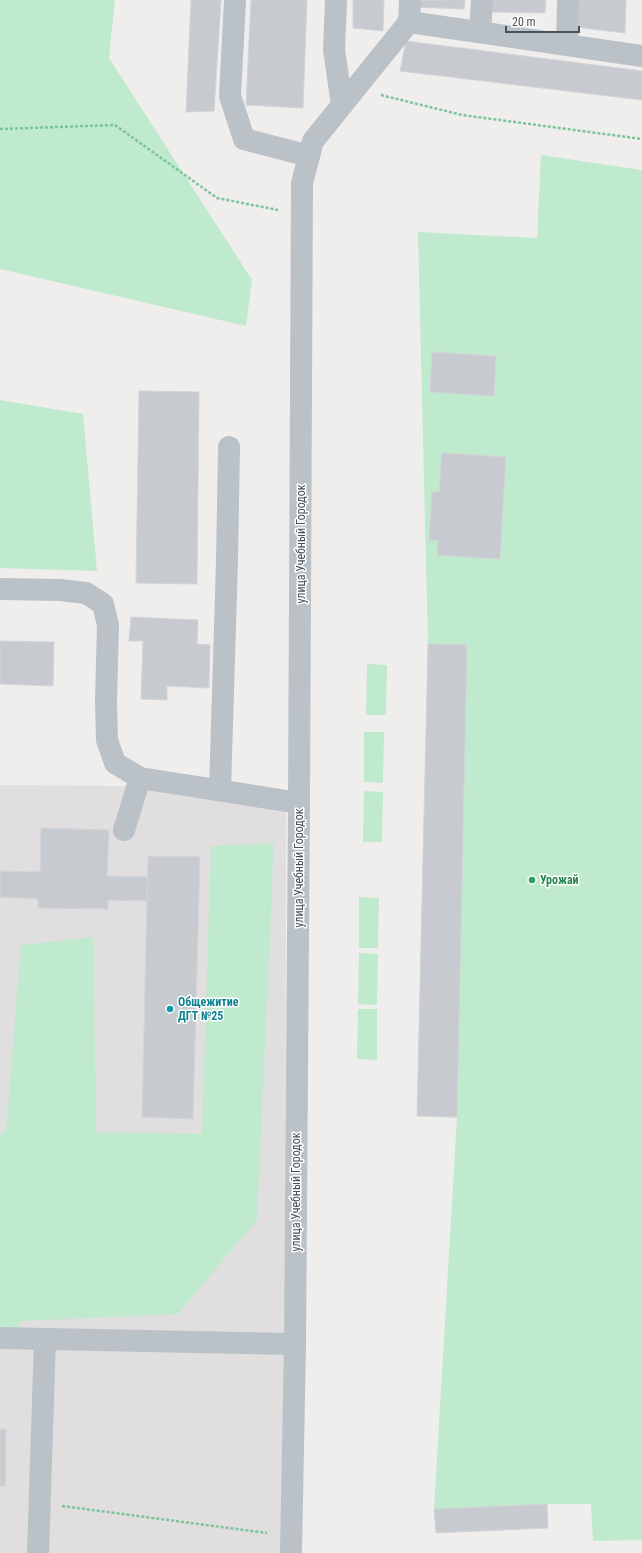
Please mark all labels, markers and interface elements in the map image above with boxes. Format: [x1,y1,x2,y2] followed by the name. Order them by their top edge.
[506,8,579,34] scale bar
[512,15,536,29] text: 20 m
[294,484,308,604] street label: улица Учебный Городок
[292,808,306,928] street label: улица Учебный Городок
[540,873,579,887] place label: Урожай
[527,875,537,885] marker: Урожай
[178,995,239,1023] place label: Общежитие ДГТ №25
[165,1004,175,1014] marker: Общежитие ДГТ №25
[289,1132,303,1252] street label: улица Учебный Городок

